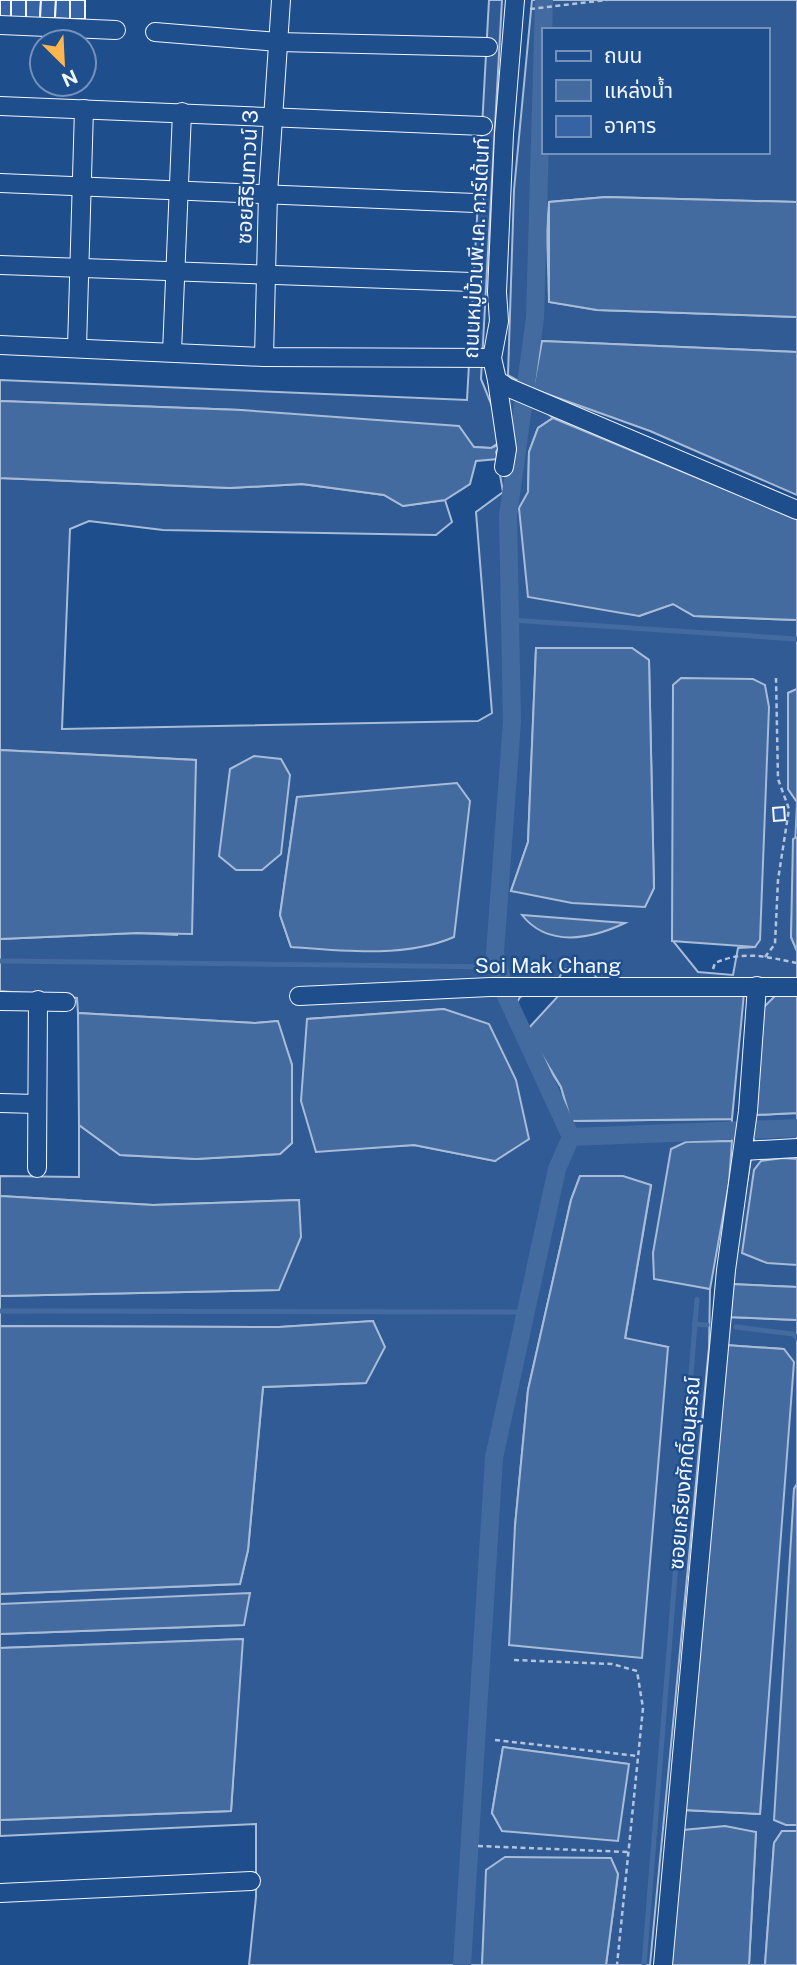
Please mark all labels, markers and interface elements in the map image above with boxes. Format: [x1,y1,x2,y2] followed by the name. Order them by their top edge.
[28,28,98,98] north arrow
[542,28,769,154] legend
[604,43,642,68] text: ถนน
[59,65,81,92] text: N
[604,76,673,103] text: แหล่งน้ำ
[231,109,263,245] street label: ซอยสิรินทาวน์ 3
[604,113,656,138] text: อาคาร
[458,137,495,359] street label: ถนนหมู่บ้านพี.เค. การ์เด้นท์
[475,953,621,978] street label: Soi Mak Chang
[663,1375,706,1571] street label: ซอยเกรียงศักดิ์อนุสรณ์

